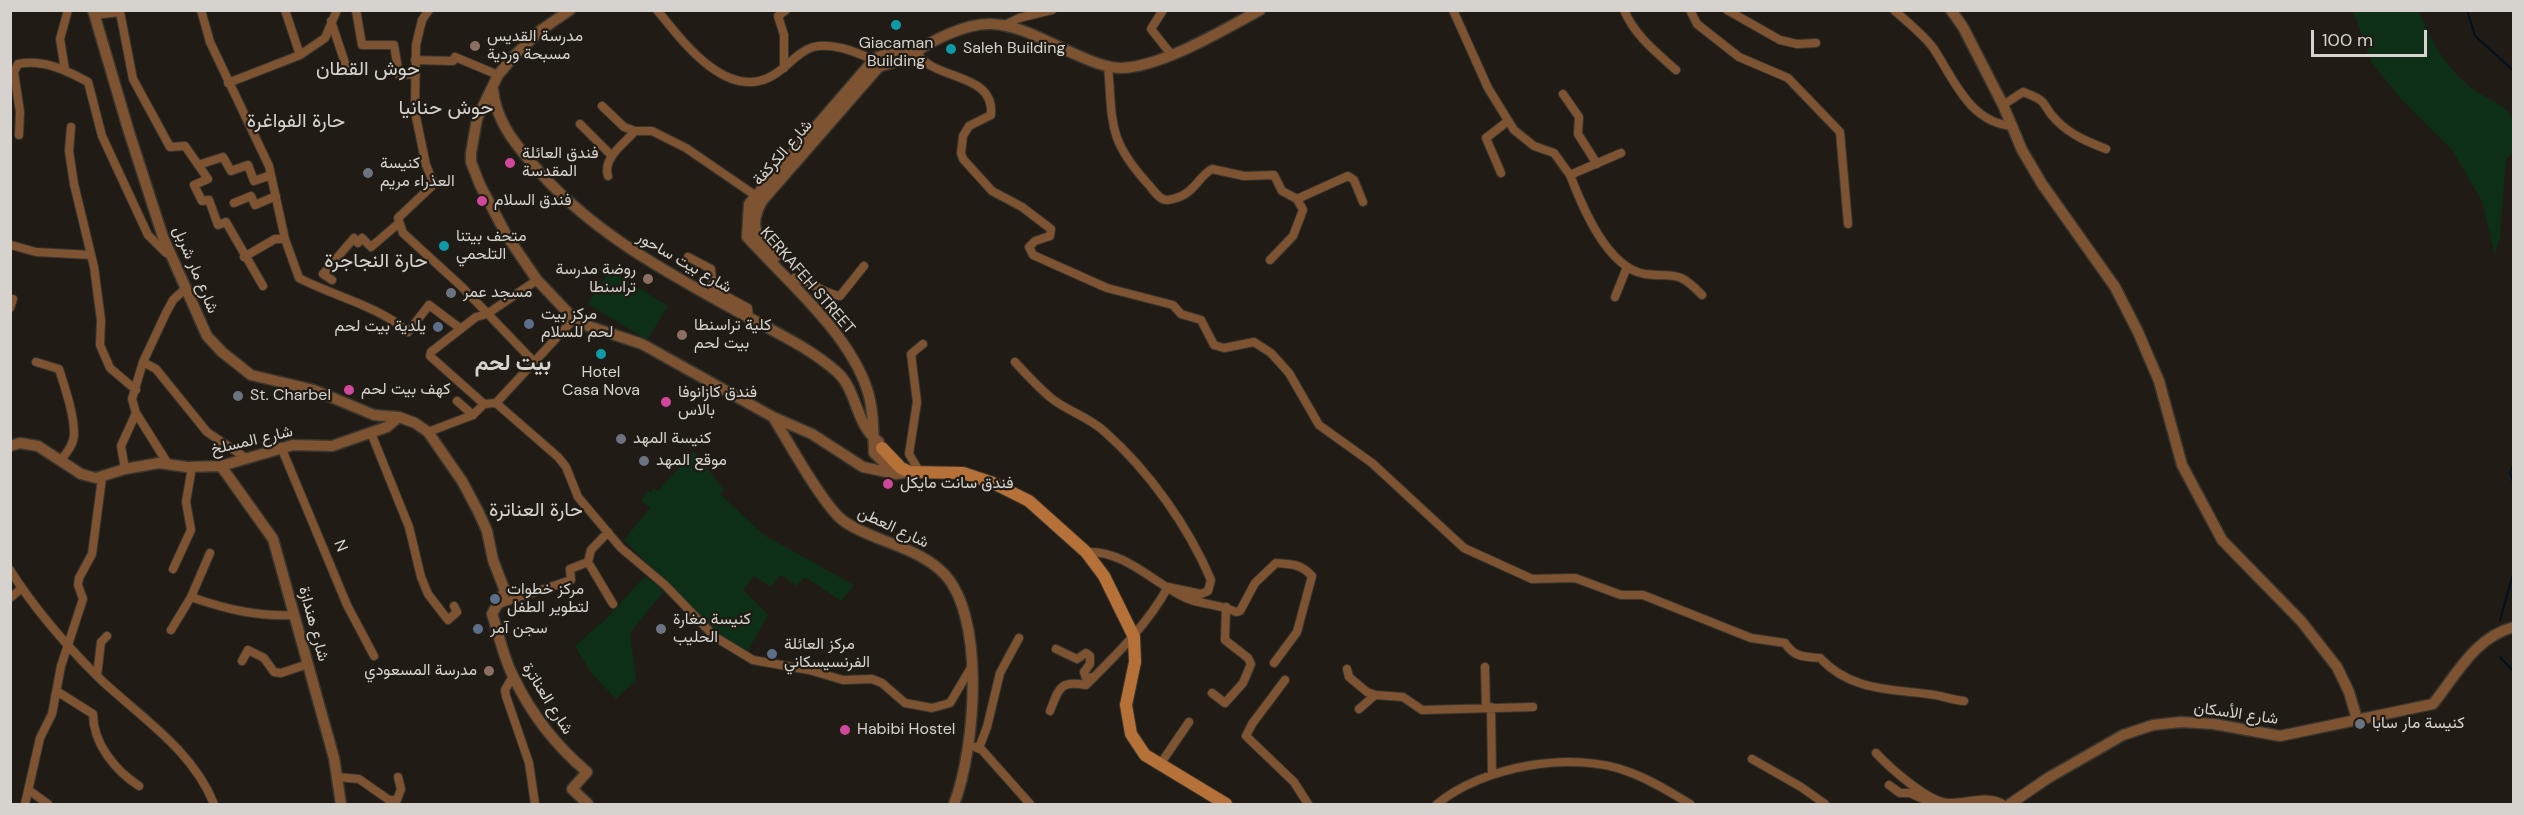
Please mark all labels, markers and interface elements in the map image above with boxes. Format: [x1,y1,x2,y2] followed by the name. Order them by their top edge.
[889,18,903,32] marker: Giacaman Building
[2314,18,2430,56] scale bar
[487,27,583,65] place label: مدرسة القديس مسبحة وردية
[2322,28,2373,52] text: 100 m
[859,34,933,72] place label: Giacaman Building
[468,39,482,53] marker: مدرسة القديس مسبحة وردية
[963,39,1065,59] place label: Saleh Building
[944,42,958,56] marker: Saleh Building
[316,58,420,82] district label: حوش القطان
[399,97,493,121] district label: حوش حنانيا
[247,110,345,134] district label: حارة الفواغرة
[749,116,817,190] street label: شارع الكركفة
[522,144,598,182] place label: فندق العائلة المقدسة
[380,154,455,192] place label: كنيسة العذراء مريم
[503,156,517,170] marker: فندق العائلة المقدسة
[361,166,375,180] marker: كنيسة العذراء مريم
[494,191,572,211] place label: فندق السلام
[475,194,489,208] marker: فندق السلام
[168,224,222,316] street label: شارع مار شربل
[755,224,859,338] street label: KERKAFEH STREET
[456,227,527,265] place label: متحف بيتنا التلحمي
[633,228,735,298] street label: شارع بيت ساحور
[437,239,451,253] marker: متحف بيتنا التلحمي
[324,250,428,274] district label: حارة النجاجرة
[556,260,636,298] place label: روضة مدرسة تراسنطا
[641,272,655,286] marker: روضة مدرسة تراسنطا
[463,283,532,303] place label: مسجد عمر
[444,286,458,300] marker: مسجد عمر
[541,305,613,343] place label: مركز بيت لحم للسلام
[694,316,771,354] place label: كلية تراسنطا بيت لحم
[335,317,426,337] place label: يلدية بيت لحم
[522,317,536,331] marker: مركز بيت لحم للسلام
[431,320,445,334] marker: يلدية بيت لحم
[675,328,689,342] marker: كلية تراسنطا بيت لحم
[594,347,608,361] marker: Hotel Casa Nova
[475,351,551,377] district label: بيت لحم
[562,363,640,401] place label: Hotel Casa Nova
[361,380,450,400] place label: كهف بيت لحم
[342,383,356,397] marker: كهف بيت لحم
[678,383,757,421] place label: فندق كازانوفا بالاس
[250,386,331,406] place label: St. Charbel
[231,389,245,403] marker: St. Charbel
[659,395,673,409] marker: فندق كازانوفا بالاس
[209,422,295,460] street label: شارع المسلخ
[633,429,711,449] place label: كنيسة المهد
[614,432,628,446] marker: كنيسة المهد
[656,451,727,471] place label: موقع المهد
[637,454,651,468] marker: موقع المهد
[900,474,1014,494] place label: فندق سانت مايكل
[881,477,895,491] marker: فندق سانت مايكل
[489,499,583,523] district label: حارة العناترة
[854,503,932,553] street label: شارع العطن
[329,537,351,555] street label: N
[507,580,589,618] place label: مركز خطوات لتطوير الطفل
[294,584,332,664] street label: شارع هندازة
[488,592,502,606] marker: مركز خطوات لتطوير الطفل
[673,610,751,648] place label: كنيسة مغارة الحليب
[490,619,548,639] place label: سجن آمر
[471,622,485,636] marker: سجن آمر
[654,622,668,636] marker: كنيسة مغارة الحليب
[784,635,870,673] place label: مركز العائلة الفرنسيسكاني
[765,647,779,661] marker: مركز العائلة الفرنسيسكاني
[517,660,577,738] street label: شارع العناترة
[364,661,477,681] place label: مدرسة المسعودي
[482,664,496,678] marker: مدرسة المسعودي
[2193,699,2279,729] street label: شارع الأسكان
[2372,714,2465,734] place label: كنيسة مار سابا
[2353,717,2367,731] marker: كنيسة مار سابا
[857,720,955,740] place label: Habibi Hostel
[838,723,852,737] marker: Habibi Hostel

